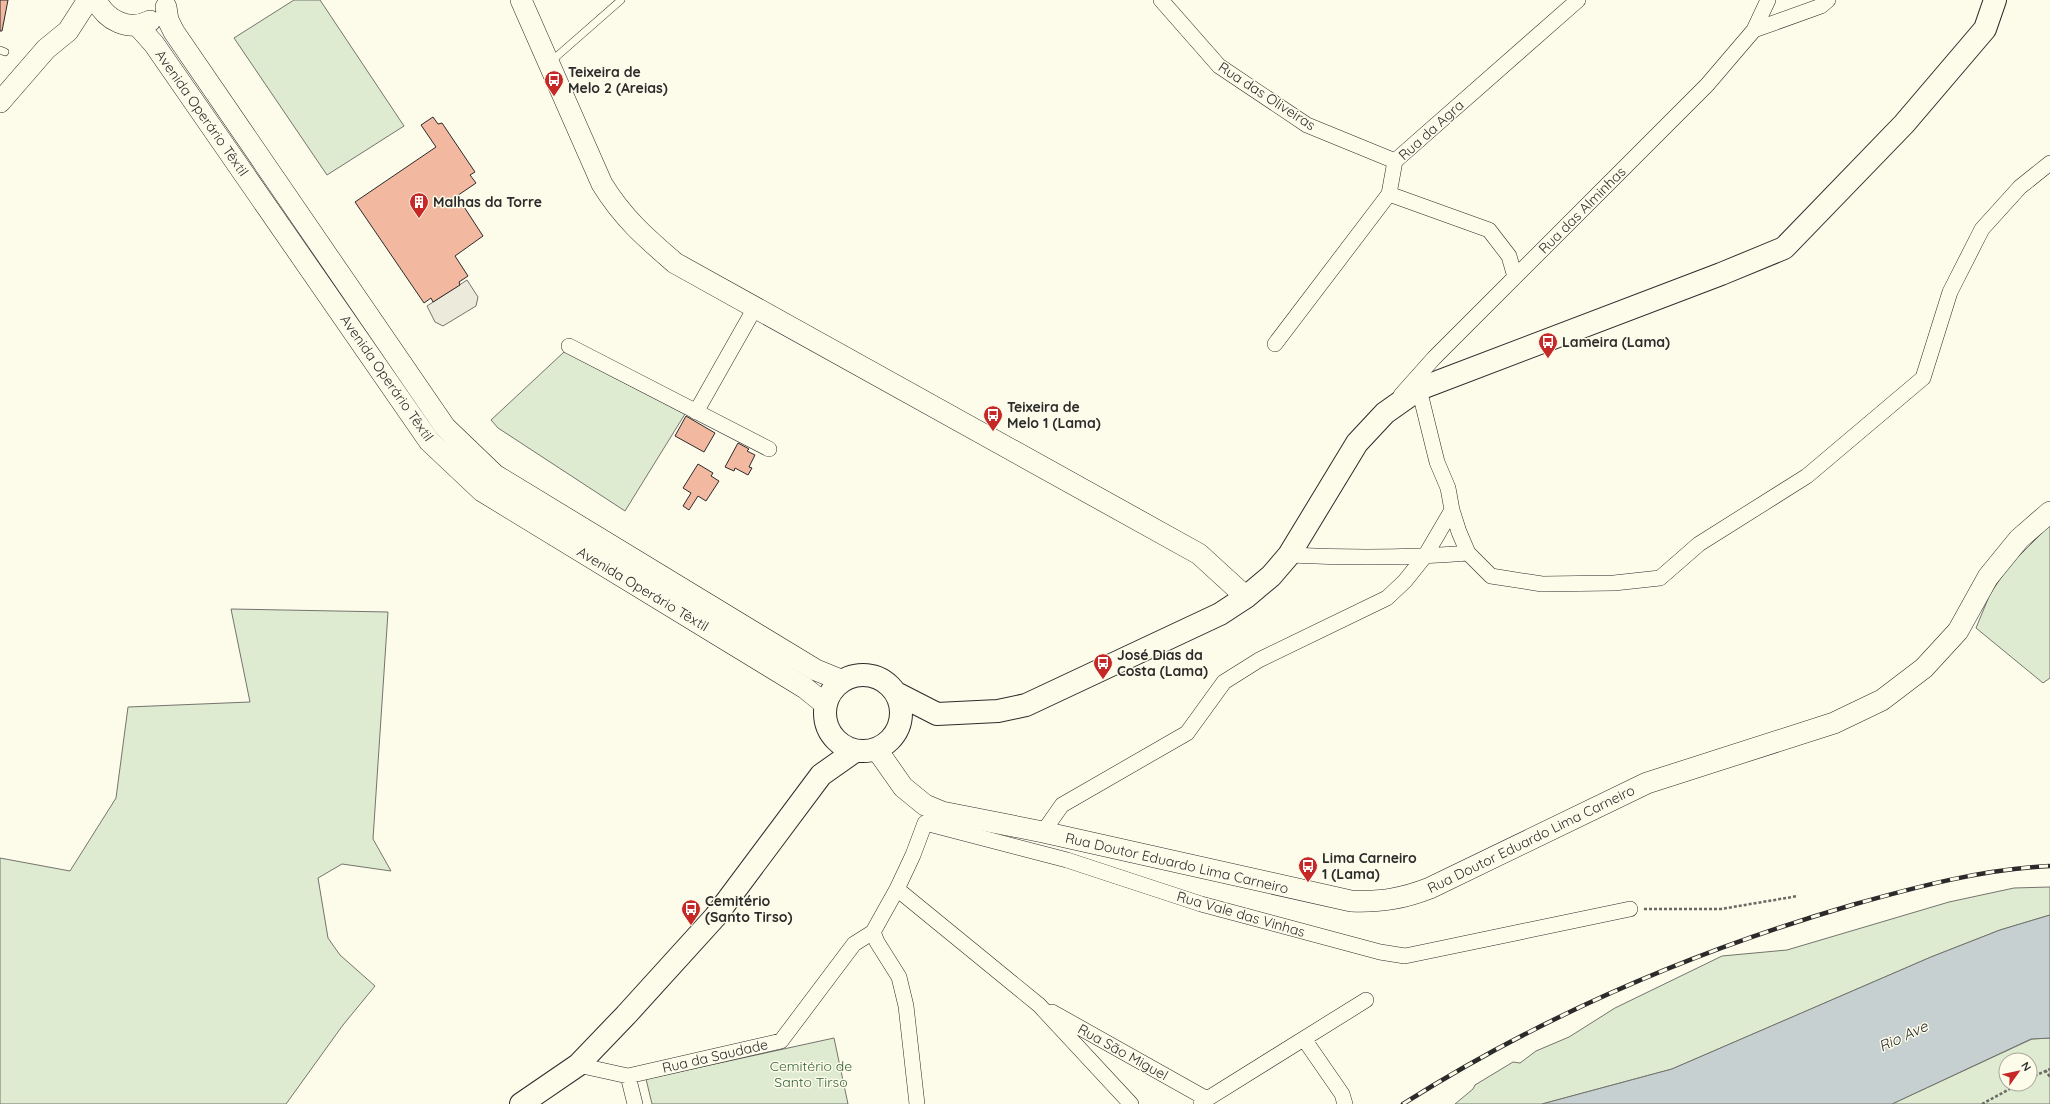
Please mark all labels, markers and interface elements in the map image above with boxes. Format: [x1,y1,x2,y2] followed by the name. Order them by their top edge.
[152,46,252,180] street label: Avenida Operário Têxtil
[1215,58,1319,134] street label: Rua das Oliveiras
[568,63,668,97] place label: Teixeira de Melo 2 (Areias)
[543,69,565,97] bus stop icon: Teixeira de Melo 2 (Areias)
[1395,96,1467,164] street label: Rua da Agra
[1535,163,1629,257] street label: Rua das Alminhas
[408,191,430,219] building icon: Malhas da Torre
[433,193,542,211] place label: Malhas da Torre
[337,311,437,445] street label: Avenida Operário Têxtil
[1537,331,1559,359] bus stop icon: Lameira (Lama)
[1562,333,1670,351] place label: Lameira (Lama)
[1007,398,1101,432] place label: Teixeira de Melo 1 (Lama)
[982,404,1004,432] bus stop icon: Teixeira de Melo 1 (Lama)
[574,543,712,635] street label: Avenida Operário Têxtil
[1117,646,1208,680] place label: José Dias da Costa (Lama)
[1092,652,1114,680] bus stop icon: José Dias da Costa (Lama)
[1424,781,1638,897] street label: Rua Doutor Eduardo Lima Carneiro
[1064,829,1290,897] street label: Rua Doutor Eduardo Lima Carneiro
[1322,849,1417,883] place label: Lima Carneiro 1 (Lama)
[1297,855,1319,883] bus stop icon: Lima Carneiro 1 (Lama)
[1175,887,1307,941] street label: Rua Vale das Vinhas
[705,892,792,926] place label: Cemitério (Santo Tirso)
[680,898,702,926] bus stop icon: Cemitério (Santo Tirso)
[1875,1016,1931,1056] water label: Rio Ave
[1075,1020,1171,1084] street label: Rua São Miguel
[660,1035,770,1077] street label: Rua da Saudade
[1998,1052,2038,1092] north arrow
[770,1057,852,1091] park label: Cemitério de Santo Tirso
[2018,1059,2034,1074] text: N

